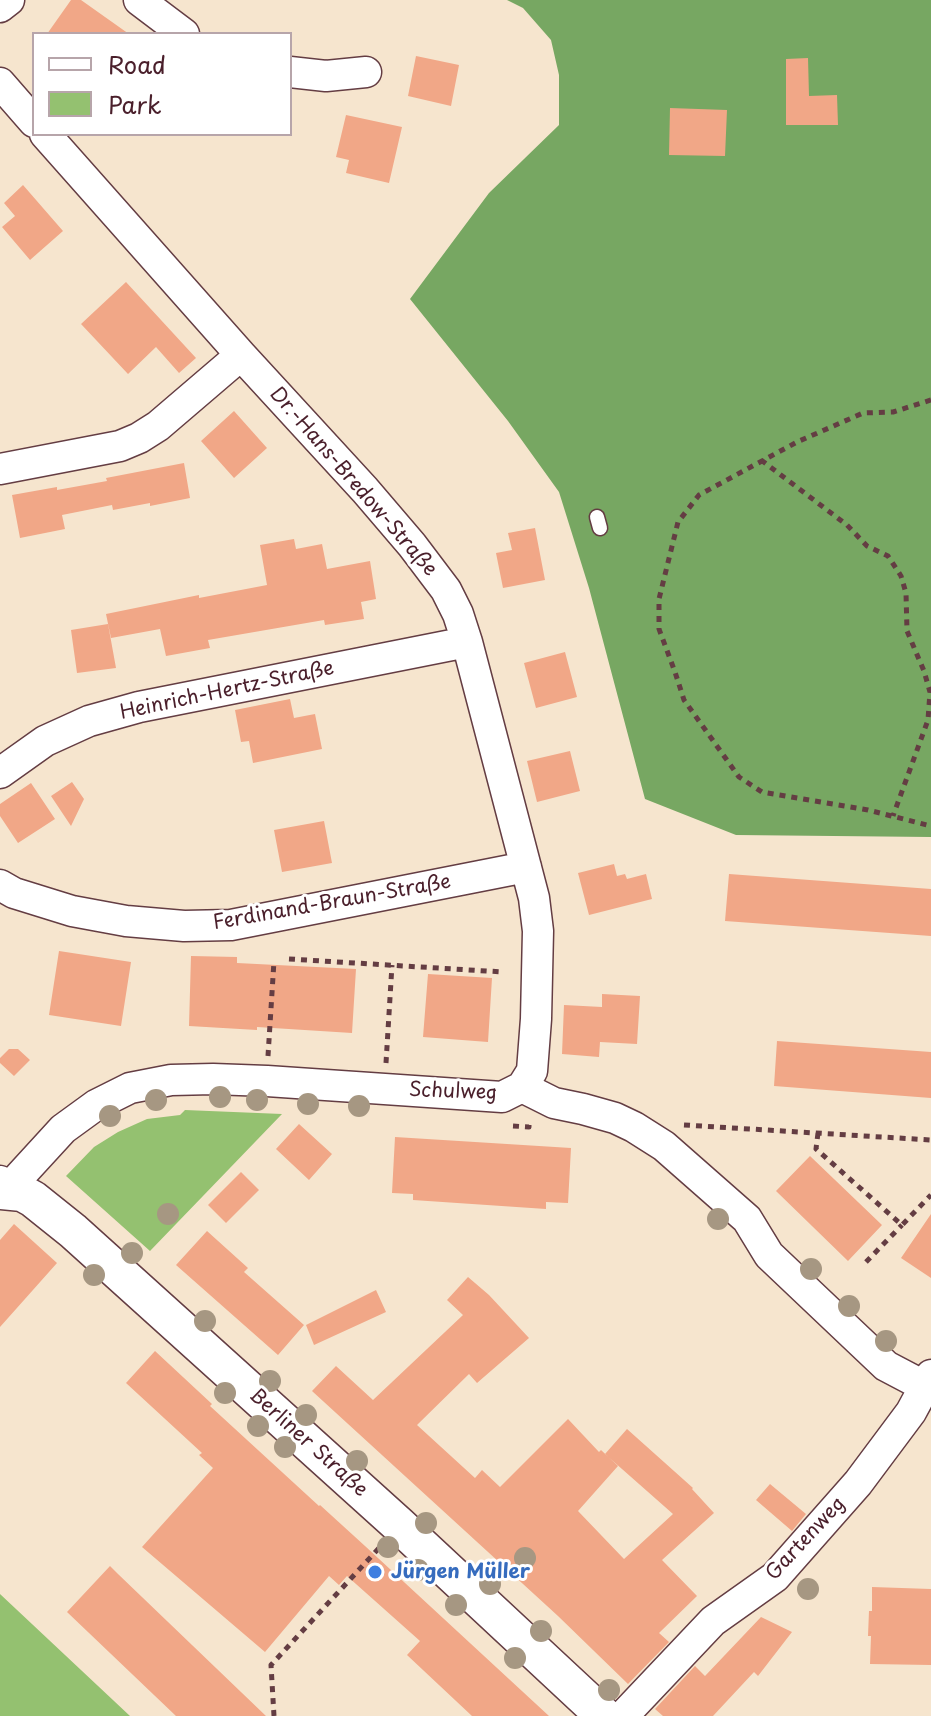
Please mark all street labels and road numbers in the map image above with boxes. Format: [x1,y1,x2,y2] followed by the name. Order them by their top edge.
[264,383,442,581] street label: Dr.-Hans-Bredow-Straße
[118,657,336,725] street label: Heinrich-Hertz-Straße
[211,870,453,936] street label: Ferdinand-Braun-Straße
[408,1078,498,1106] street label: Schulweg
[244,1384,372,1502] street label: Berliner Straße
[761,1492,851,1586] street label: Gartenweg

